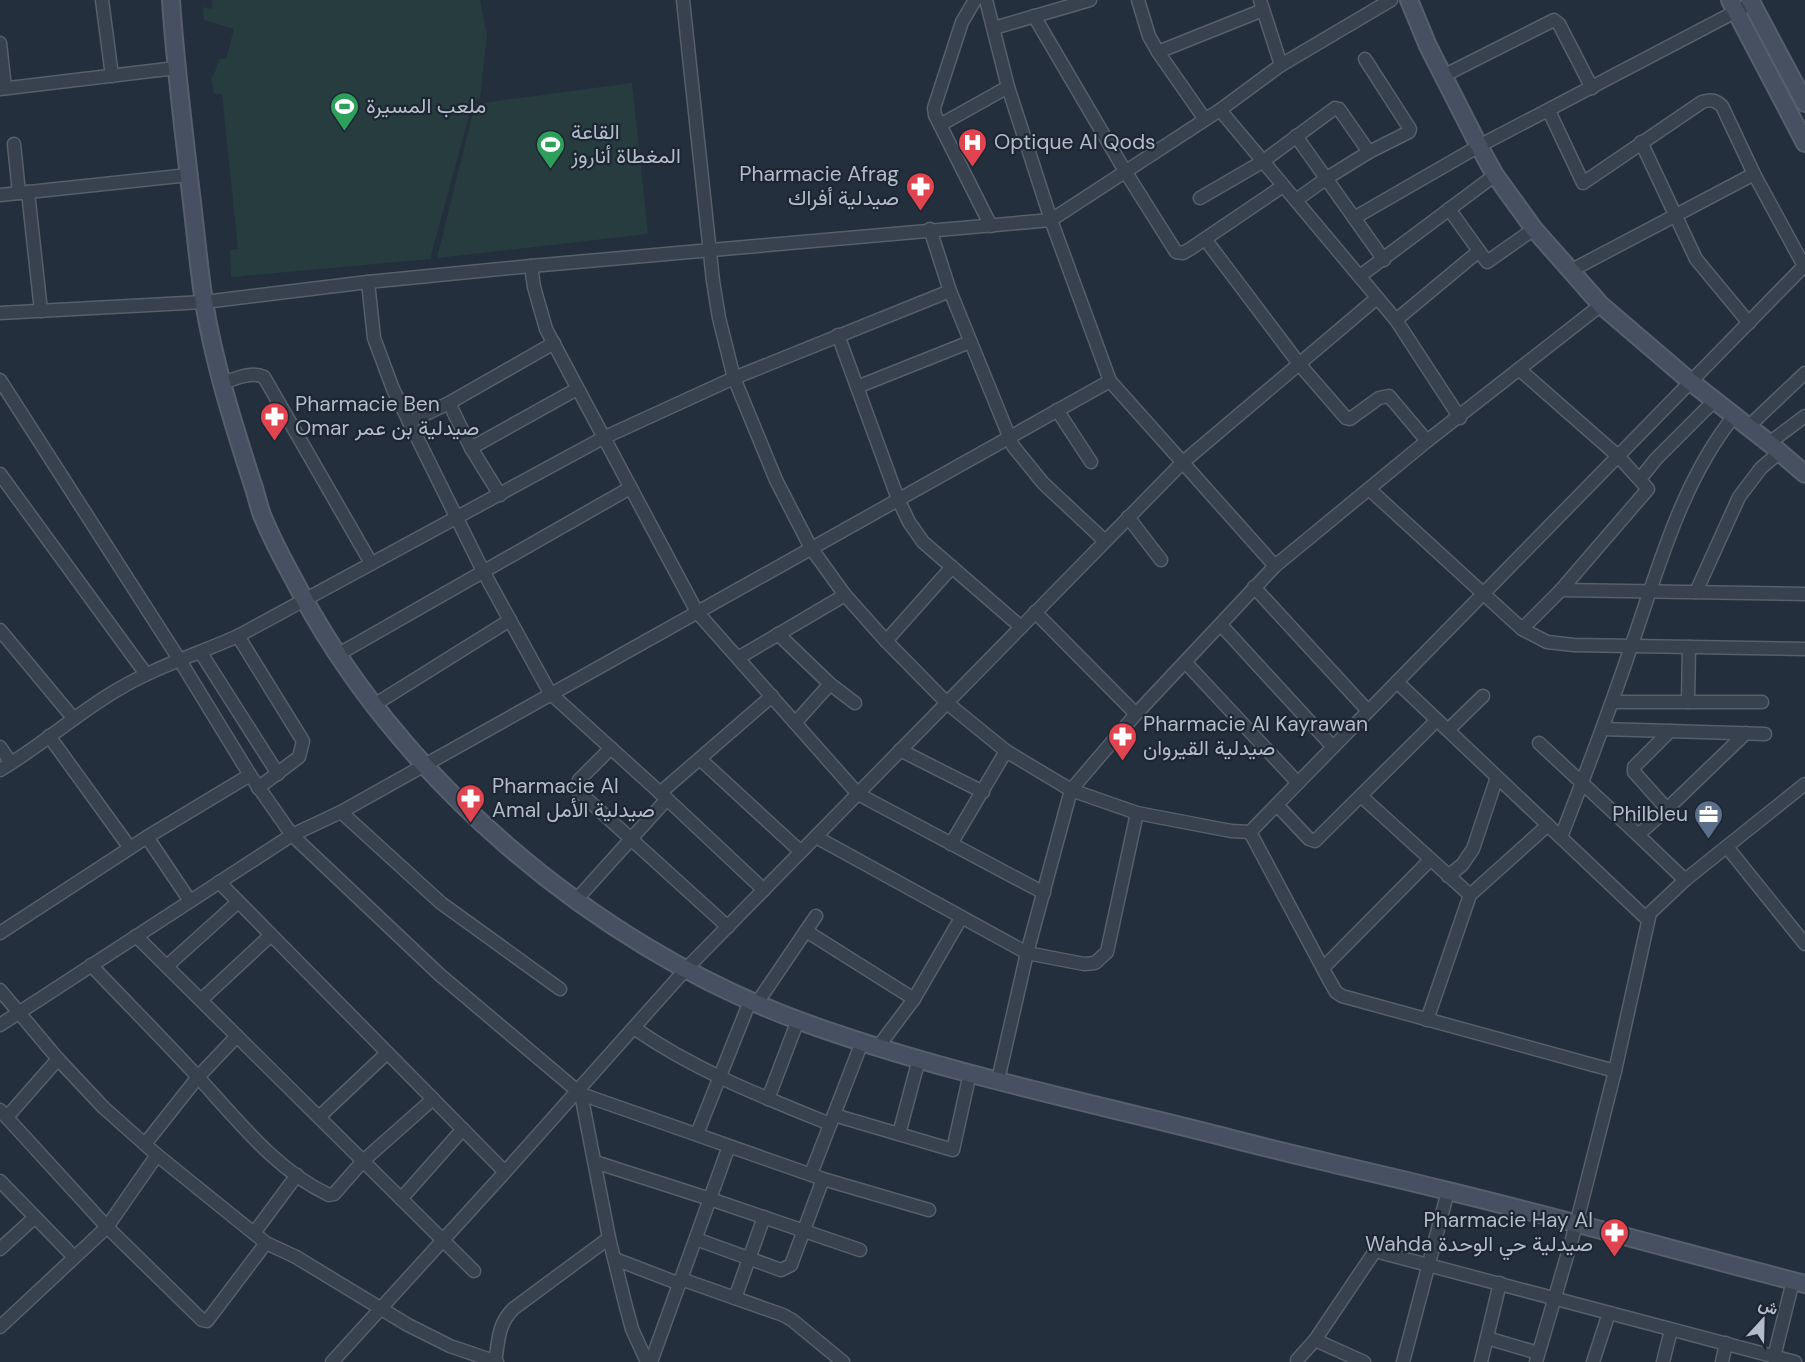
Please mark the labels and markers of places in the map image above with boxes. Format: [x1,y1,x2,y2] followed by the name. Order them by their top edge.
[329,90,361,132] sports icon: ملعب المسيرة
[366,92,486,120] place label: ملعب المسيرة
[570,118,681,170] place label: القاعة المغطاة أناروز
[957,126,989,168] hospital icon: Optique Al Qods
[534,128,566,170] sports icon: القاعة المغطاة أناروز
[994,128,1156,156] place label: Optique Al Qods
[739,160,899,212] place label: Pharmacie Afrag صيدلية أفراك
[904,170,936,212] pharmacy icon: Pharmacie Afrag صيدلية أفراك
[295,390,479,442] place label: Pharmacie Ben Omar صيدلية بن عمر
[258,400,290,442] pharmacy icon: Pharmacie Ben Omar صيدلية بن عمر
[1143,710,1368,762] place label: Pharmacie Al Kayrawan صيدلية القيروان
[1106,720,1138,762] pharmacy icon: Pharmacie Al Kayrawan صيدلية القيروان
[492,772,655,824] place label: Pharmacie Al Amal صيدلية الأمل
[455,782,487,824] pharmacy icon: Pharmacie Al Amal صيدلية الأمل
[1693,798,1725,840] office icon: Philbleu
[1612,800,1688,828] place label: Philbleu
[1365,1206,1593,1261] place label: Pharmacie Hay Al Wahda صيدلية حي الوحدة
[1598,1216,1630,1258] pharmacy icon: Pharmacie Hay Al Wahda صيدلية حي الوحدة

